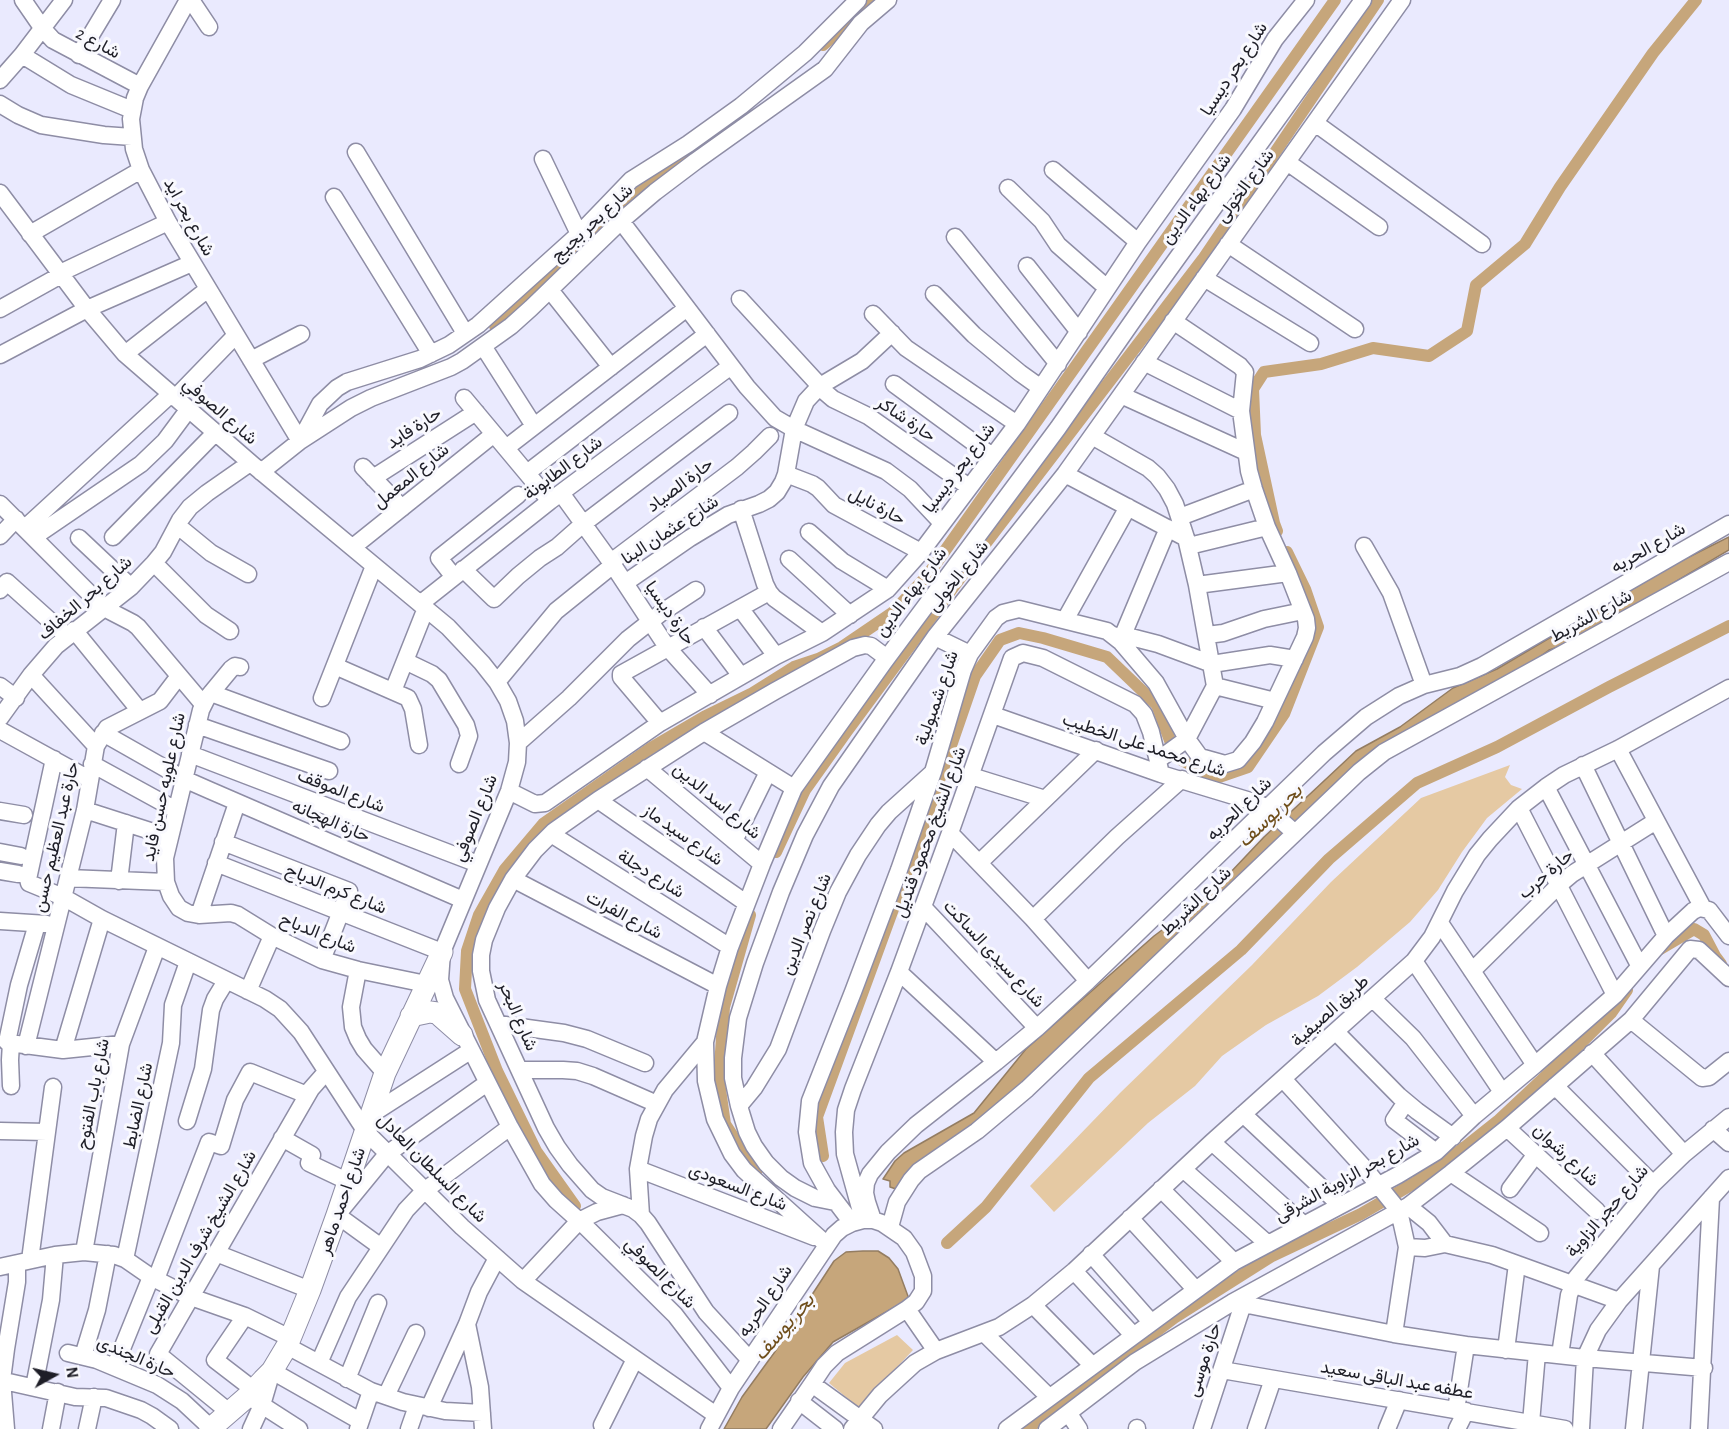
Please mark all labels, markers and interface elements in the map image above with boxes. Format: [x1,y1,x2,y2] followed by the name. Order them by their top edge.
[1196,18,1272,120] street label: شارع بحر ديسيا
[72,22,124,64] street label: شارع 2
[1211,145,1279,227] street label: شارع الخولى
[1156,150,1236,248] street label: شارع بهاء الدين
[159,174,219,260] street label: شارع بحر ايد
[547,180,637,266] street label: شارع بحر بجيج
[178,373,262,449] street label: شارع الصوفي
[872,391,940,447] street label: حارة شاكر
[383,402,445,454] street label: حارة فايد
[918,419,1000,517] street label: شارع بحر ديسيا
[519,431,607,505] street label: شارع الطابونة
[369,439,453,513] street label: شارع المعمل
[643,453,717,517] street label: حارة الصياد
[845,482,909,530] street label: حارة نايل
[617,491,723,569] street label: شارع عثمان البنا
[1607,518,1689,578] street label: شارع الحريه
[923,536,993,616] street label: شارع الخولى
[870,543,952,641] street label: شارع بهاء الدين
[34,551,136,645] street label: شارع بحر الخفاف
[640,577,700,649] street label: حارة ديسيا
[1546,585,1636,647] street label: شارع الشريط
[911,648,963,748] street label: شارع شمبولية
[1059,708,1229,782] street label: شارع محمد على الخطيب
[138,711,190,863] street label: شارع علويه حسن فايد
[889,743,971,921] street label: شارع الشيخ محمود قنديل
[669,758,765,844] street label: شارع اسد الدين
[28,760,84,914] street label: حارة عبد العظيم حسن
[294,764,388,818] street label: شارع الموقف
[448,771,502,865] street label: شارع الصوفي
[1202,773,1276,845] street label: شارع الحريه
[1233,779,1307,853] water label: بحر يوسف
[289,795,373,847] street label: حارة الهجانه
[639,800,727,870] street label: شارع سيد ماز
[1514,844,1578,904] street label: حارة حرب
[614,845,688,903] street label: شارع دجلة
[282,859,390,919] street label: شارع كرم الدباح
[1156,862,1236,940] street label: شارع الشريط
[776,870,836,978] street label: شارع نصر الدين
[582,886,666,944] street label: شارع الفرات
[939,896,1049,1012] street label: شارع سيدى الساكت
[277,908,359,958] street label: شارع الدباح
[1287,970,1373,1052] street label: طريق الصيفية
[494,978,542,1054] street label: شارع البحر
[72,1037,114,1151] street label: شارع باب الفتوح
[118,1061,158,1151] street label: شارع الضابط
[373,1109,491,1227] street label: شارع السلطان العادل
[1528,1119,1604,1191] street label: شارع رشوان
[1271,1129,1423,1227] street label: شارع بحر الزاوية الشرقى
[314,1145,370,1257] street label: شارع احمد ماهر
[139,1146,261,1338] street label: شارع الشيخ شرف الدين القبلى
[686,1158,790,1216] street label: شارع السعودى
[1561,1160,1653,1262] street label: شارع حجر الزاوية
[620,1233,700,1313] street label: شارع الصوفي
[733,1261,797,1341] street label: شارع الحريه
[748,1289,820,1365] water label: بحر يوسف
[1182,1320,1226,1400] street label: حارة موسى
[94,1331,178,1383] street label: حارة الجندى
[24,1345,84,1405] north arrow
[1319,1356,1475,1404] street label: عطفه عبد الباقى سعيد
[63,1366,81,1379] text: N

